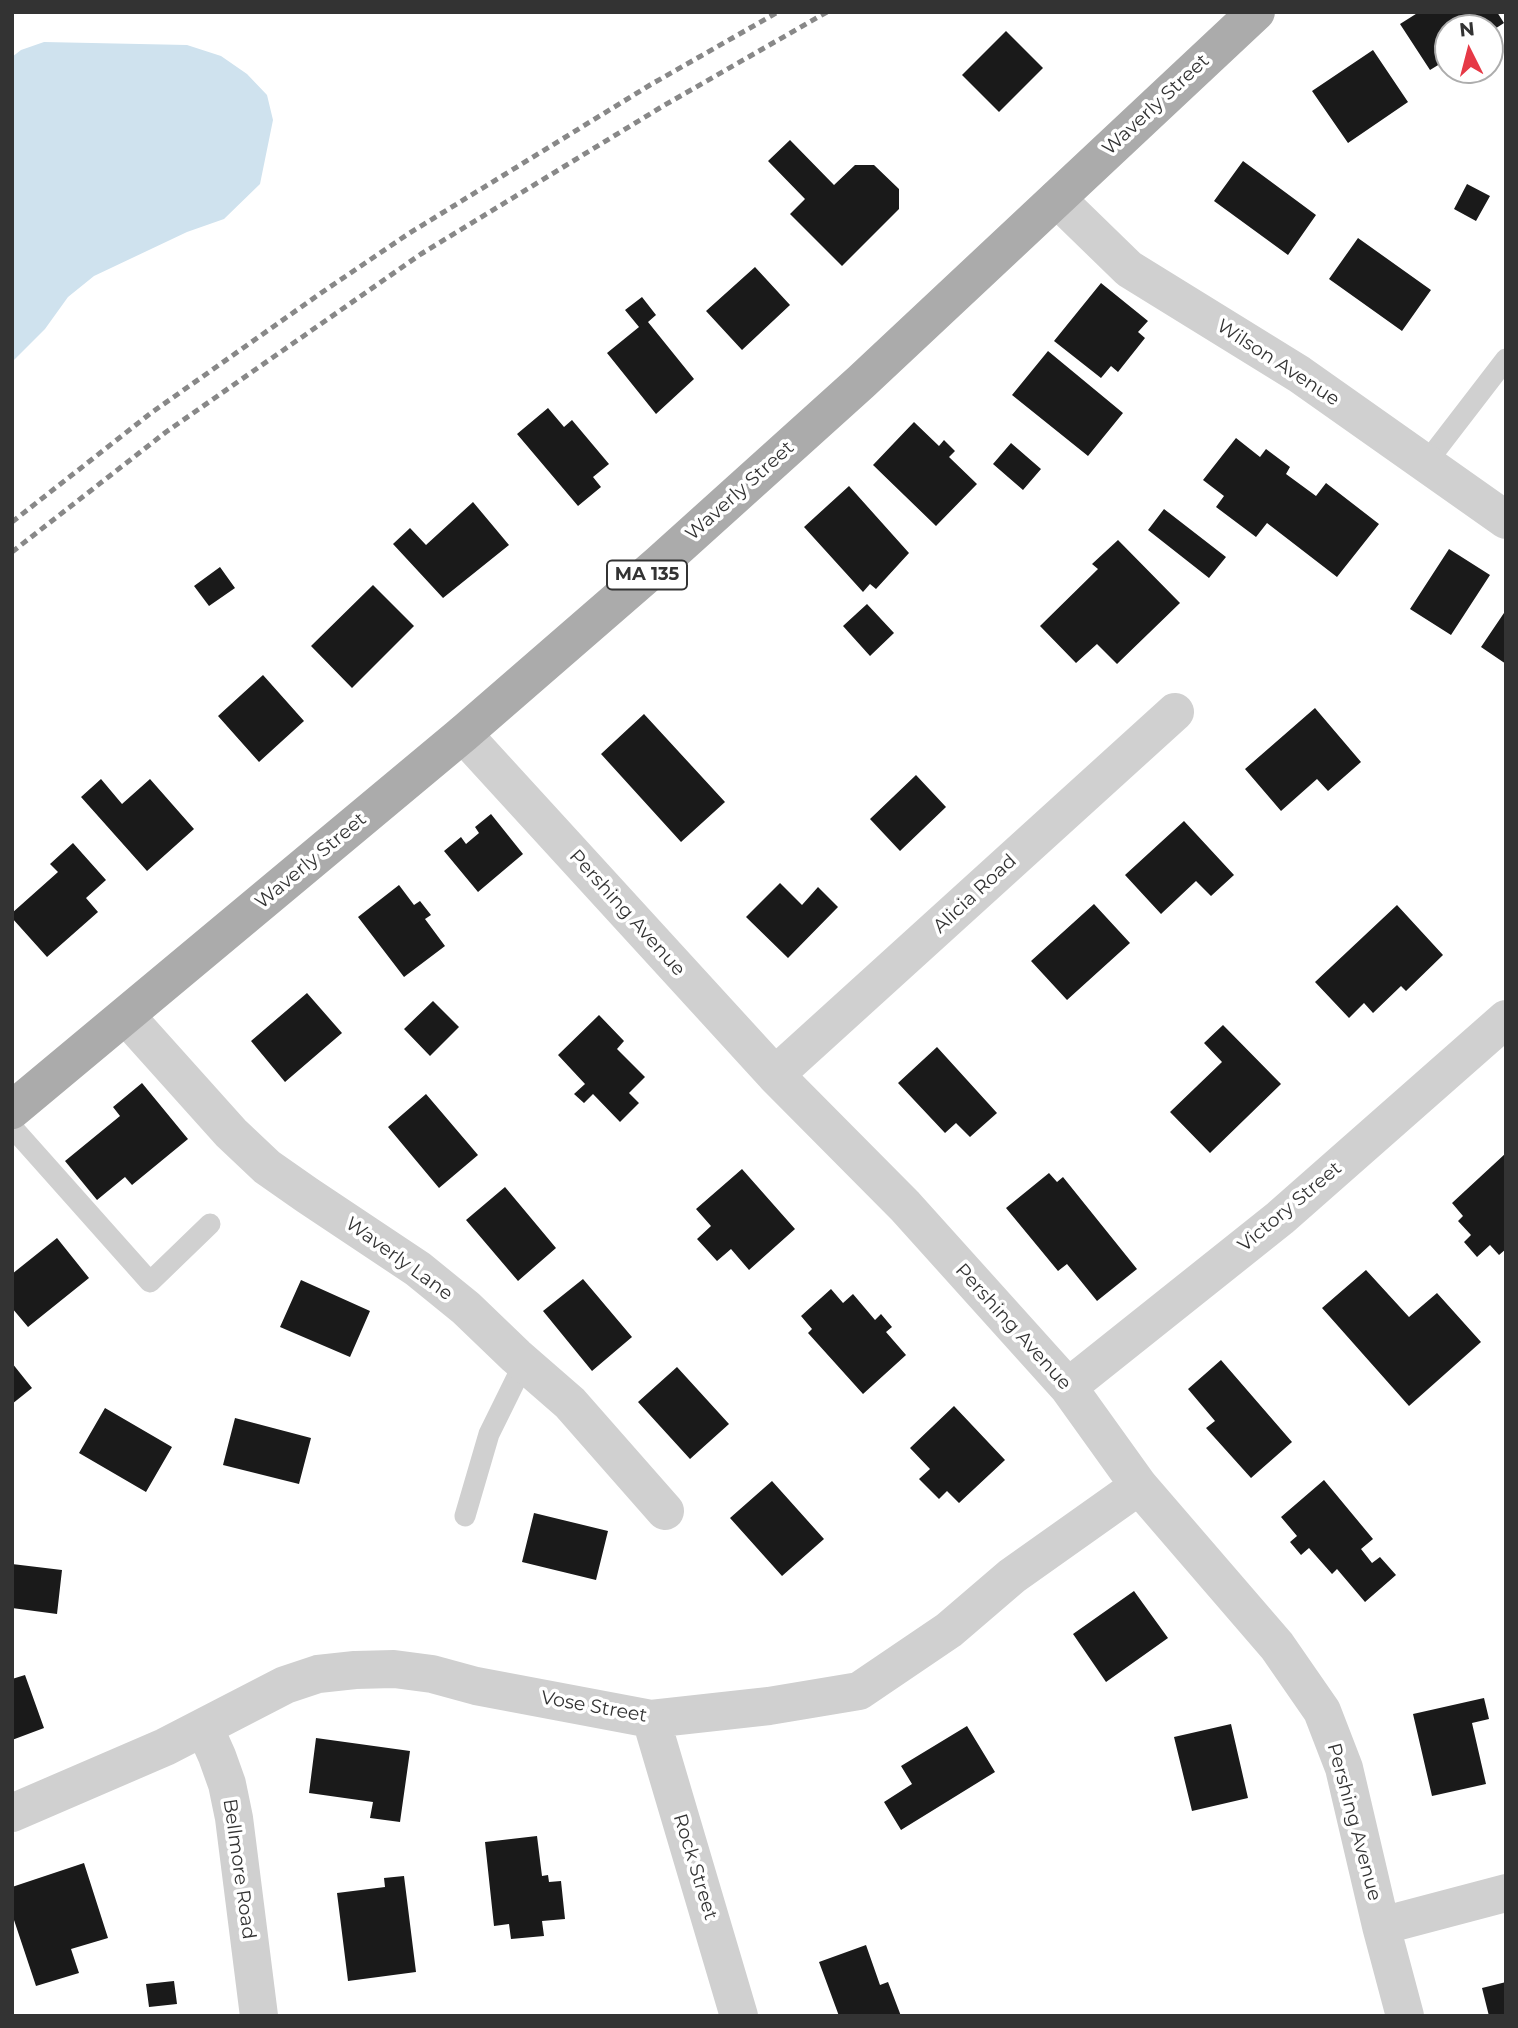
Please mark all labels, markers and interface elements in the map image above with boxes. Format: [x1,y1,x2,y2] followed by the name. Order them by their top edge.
[1434,14,1504,84] north arrow
[1458,17,1476,42] text: N
[1098,50,1214,160] street label: Waverly Street
[1212,315,1344,411] street label: Wilson Avenue
[681,436,799,546] street label: Waverly Street
[607,560,687,590] road number: MA 135
[251,808,371,914] street label: Waverly Street
[564,845,690,981] street label: Pershing Avenue
[929,850,1021,938] street label: Alicia Road
[1234,1157,1346,1257] street label: Victory Street
[341,1212,457,1306] street label: Waverly Lane
[950,1259,1076,1395] street label: Pershing Avenue
[539,1686,649,1728] street label: Vose Street
[1322,1741,1386,1903] street label: Pershing Avenue
[218,1797,260,1941] street label: Bellmore Road
[668,1811,722,1923] street label: Rock Street

